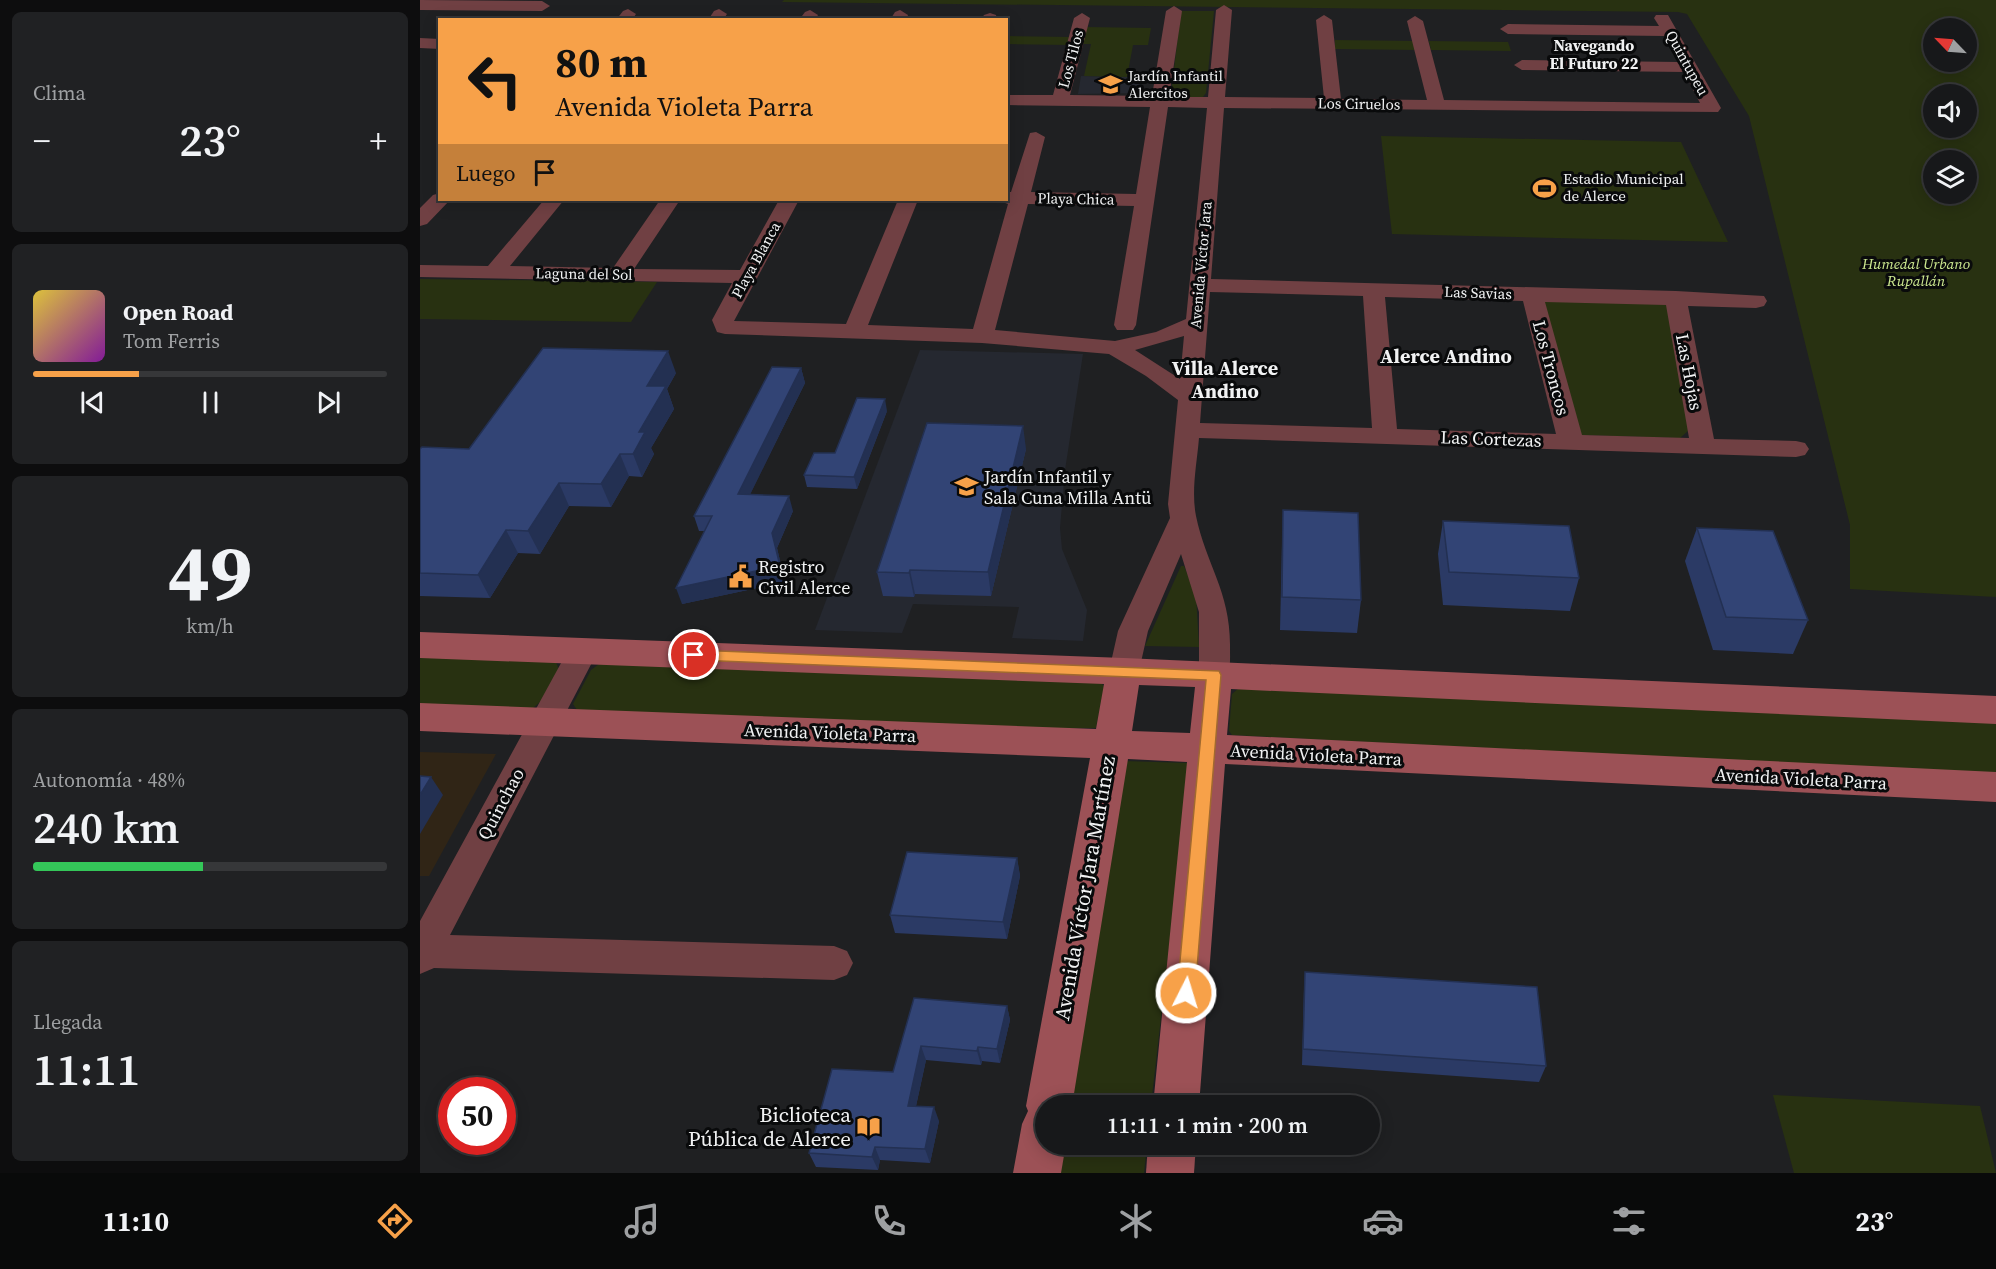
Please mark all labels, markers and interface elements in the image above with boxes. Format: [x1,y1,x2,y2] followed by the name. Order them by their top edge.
[1923,18,1977,72] north arrow
[1923,18,1977,204] map controls
[1661,26,1714,99] street label: Quintupeu
[1053,27,1088,90] street label: Los Tilos
[555,33,648,91] text: 80 m
[1550,34,1639,74] district label: Navegando El Futuro 22
[456,42,534,120] icon: left
[1127,65,1223,103] place label: Jardín Infantil Alercitos
[1097,72,1123,98] school or university icon: Jardín Infantil Alercitos
[33,79,86,107] text: Clima
[1923,84,1977,138] button: sound
[555,88,813,125] text: Avenida Violeta Parra
[1317,92,1401,115] street label: Los Ciruelos
[179,109,241,171] text: 23°
[33,118,51,163] text: −
[370,118,387,163] text: +
[1923,150,1977,204] button: layers
[528,156,561,189] icon: arrive
[456,158,516,188] text: Luego
[1563,168,1684,206] place label: Estadio Municipal de Alerce
[1532,175,1558,201] sports icon: Estadio Municipal de Alerce
[1037,187,1115,210] street label: Playa Chica
[1184,200,1217,329] street label: Avenida Víctor Jara
[726,217,785,302] street label: Playa Blanca
[1861,253,1970,291] park label: Humedal Urbano Rupallán
[535,262,633,285] street label: Laguna del Sol
[1444,281,1512,304] street label: Las Savias
[123,297,233,327] text: Open Road
[1527,318,1576,418] street label: Los Troncos
[123,327,220,355] text: Tom Ferris
[1670,331,1709,413] street label: Las Hojas
[1380,342,1512,370] district label: Alerce Andino
[1172,354,1278,405] district label: Villa Alerce Andino
[76,386,109,419] icon: previous
[194,386,227,419] icon: pause
[312,386,345,419] icon: next
[1440,424,1542,453] street label: Las Cortezas
[983,464,1151,510] place label: Jardín Infantil y Sala Cuna Milla Antü
[953,474,979,500] school or university icon: Jardín Infantil y Sala Cuna Milla Antü
[168,519,252,626] text: 49
[758,554,850,600] place label: Registro Civil Alerce
[727,564,753,590] public building icon: Registro Civil Alerce
[186,612,234,640] text: km/h
[668,629,719,680] pin
[677,638,710,671] icon: arrive
[744,717,917,748] street label: Avenida Violeta Parra
[1229,738,1403,772] street label: Avenida Violeta Parra
[1047,753,1122,1022] street label: Avenida Víctor Jara Martínez
[1714,762,1888,796] street label: Avenida Violeta Parra
[471,763,530,844] street label: Quinchao
[33,766,185,794] text: Autonomía · 48%
[33,796,180,858] text: 240 km
[1154,961,1218,1025] position arrow
[33,1008,103,1036] text: Llegada
[33,1038,140,1100] text: 11:11
[438,1077,516,1155] speed limit sign: 50
[688,1100,851,1153] place label: Biclioteca Pública de Alerce
[1107,1110,1308,1140] text: 11:11 · 1 min · 200 m
[856,1114,882,1140] library icon: Biclioteca Pública de Alerce
[374,1200,416,1242] icon: directions
[621,1200,663,1242] icon: music
[868,1200,910,1242] icon: phone
[1115,1200,1157,1242] icon: climate
[1362,1200,1404,1242] icon: car
[1608,1200,1650,1242] icon: filters
[102,1203,169,1240] text: 11:10
[1855,1203,1893,1240] text: 23°

